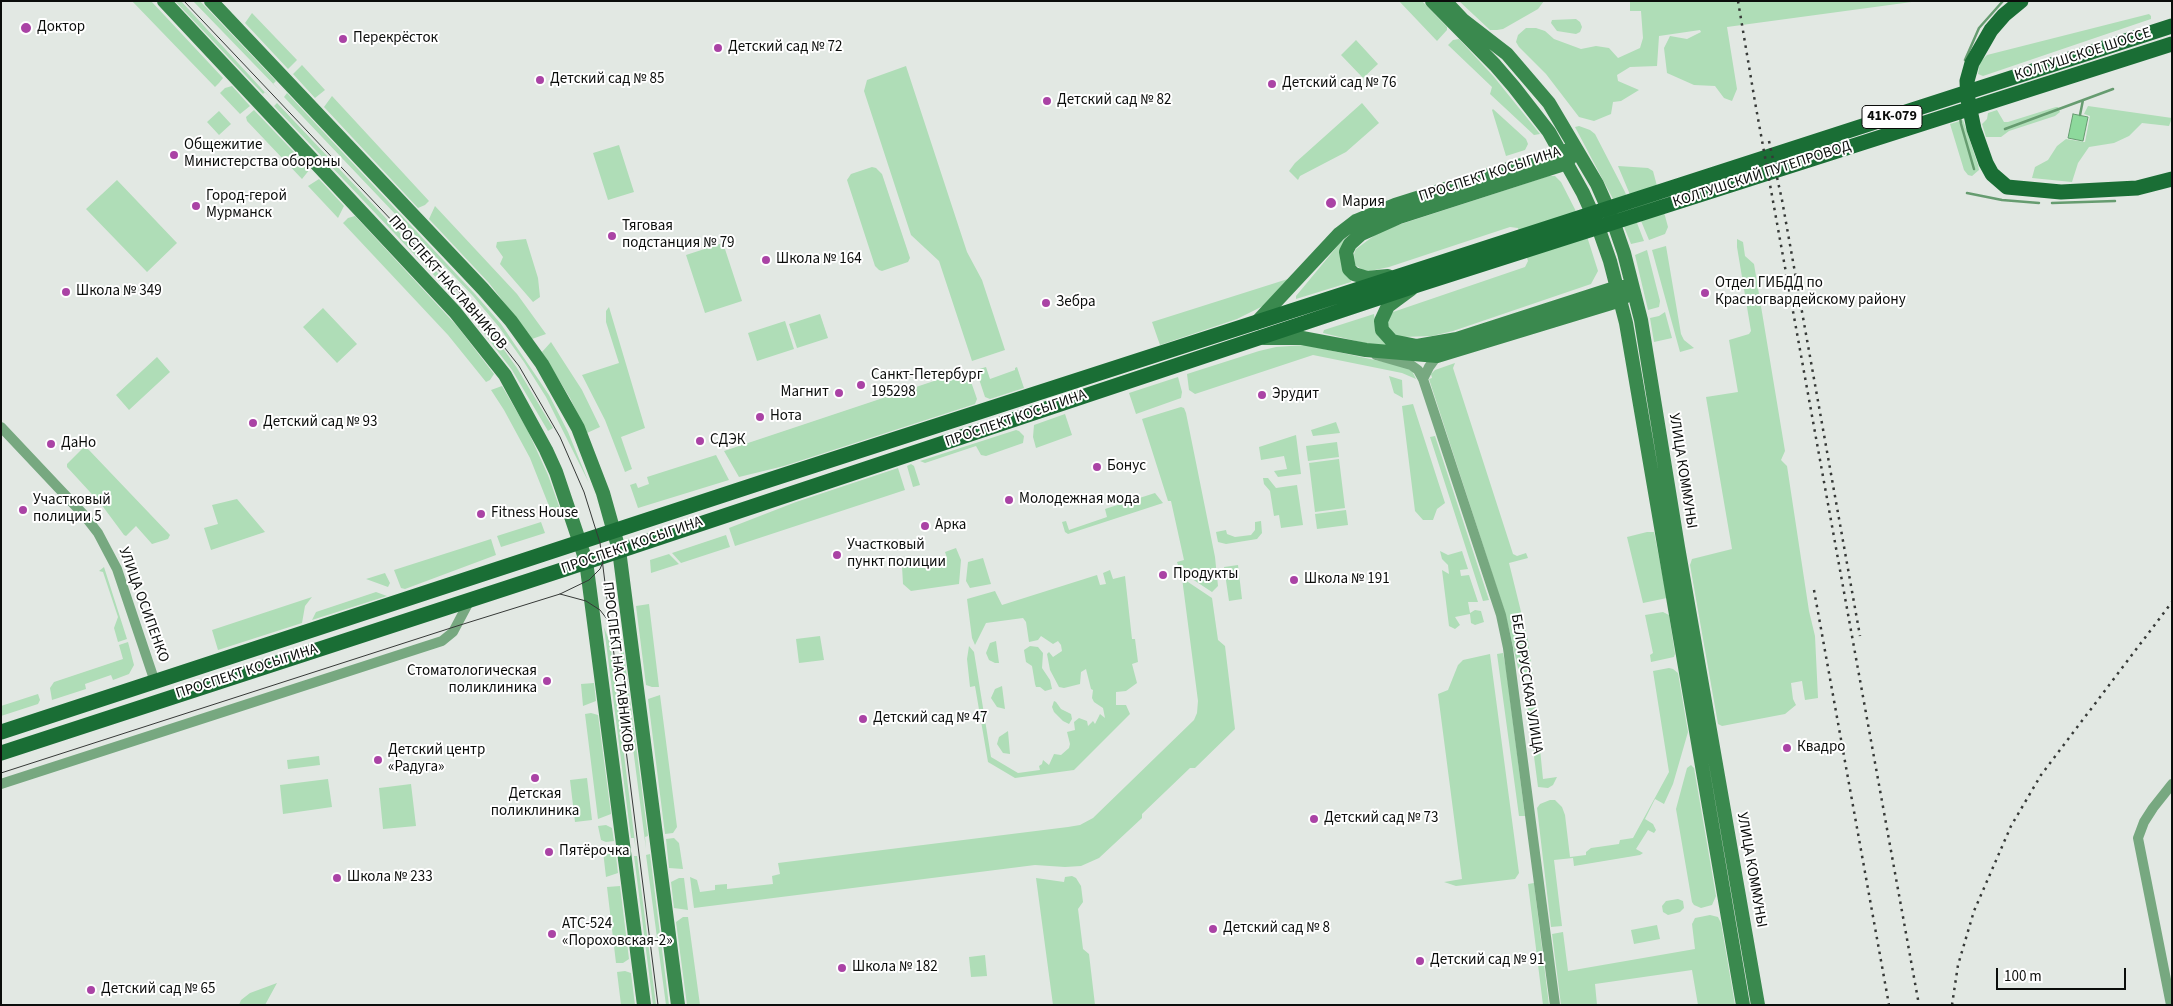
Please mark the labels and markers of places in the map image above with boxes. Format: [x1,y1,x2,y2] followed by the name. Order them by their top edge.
[37,19,85,37] place label: Доктор
[19,21,33,35] marker: Доктор
[353,30,438,48] place label: Перекрёсток
[337,33,349,45] marker: Перекрёсток
[728,39,842,57] place label: Детский сад № 72
[712,42,724,54] marker: Детский сад № 72
[550,71,664,89] place label: Детский сад № 85
[534,74,546,86] marker: Детский сад № 85
[1282,75,1396,93] place label: Детский сад № 76
[1266,78,1278,90] marker: Детский сад № 76
[1057,92,1171,110] place label: Детский сад № 82
[1041,95,1053,107] marker: Детский сад № 82
[184,137,341,172] place label: Общежитие Министерства обороны
[168,149,180,161] marker: Общежитие Министерства обороны
[206,188,287,223] place label: Город-герой Мурманск
[1342,194,1385,212] place label: Мария
[1324,196,1338,210] marker: Мария
[190,200,202,212] marker: Город-герой Мурманск
[622,218,735,253] place label: Тяговая подстанция № 79
[606,230,618,242] marker: Тяговая подстанция № 79
[776,251,862,269] place label: Школа № 164
[760,254,772,266] marker: Школа № 164
[1715,275,1906,310] place label: Отдел ГИБДД по Красногвардейскому району
[76,283,162,301] place label: Школа № 349
[60,286,72,298] marker: Школа № 349
[1699,287,1711,299] marker: Отдел ГИБДД по Красногвардейскому району
[1056,294,1096,312] place label: Зебра
[1040,297,1052,309] marker: Зебра
[871,367,983,402] place label: Санкт-Петербург 195298
[855,379,867,391] marker: Санкт-Петербург 195298
[781,384,829,402] place label: Магнит
[1272,386,1319,404] place label: Эрудит
[833,387,845,399] marker: Магнит
[1256,389,1268,401] marker: Эрудит
[770,408,802,426] place label: Нота
[754,411,766,423] marker: Нота
[263,414,377,432] place label: Детский сад № 93
[247,417,259,429] marker: Детский сад № 93
[710,432,745,450] place label: СДЭК
[61,435,96,453] place label: ДаНо
[694,435,706,447] marker: СДЭК
[45,438,57,450] marker: ДаНо
[1107,458,1146,476] place label: Бонус
[1091,461,1103,473] marker: Бонус
[1019,491,1140,509] place label: Молодежная мода
[33,492,111,527] place label: Участковый полиции 5
[1003,494,1015,506] marker: Молодежная мода
[17,504,29,516] marker: Участковый полиции 5
[491,505,578,523] place label: Fitness House
[475,508,487,520] marker: Fitness House
[935,517,966,535] place label: Арка
[919,520,931,532] marker: Арка
[847,537,946,572] place label: Участковый пункт полиции
[831,549,843,561] marker: Участковый пункт полиции
[1173,566,1238,584] place label: Продукты
[1157,569,1169,581] marker: Продукты
[1304,571,1390,589] place label: Школа № 191
[1288,574,1300,586] marker: Школа № 191
[407,663,537,698] place label: Стоматологическая поликлиника
[541,675,553,687] marker: Стоматологическая поликлиника
[873,710,987,728] place label: Детский сад № 47
[857,713,869,725] marker: Детский сад № 47
[1797,739,1845,757] place label: Квадро
[388,742,485,777] place label: Детский центр «Радуга»
[1781,742,1793,754] marker: Квадро
[372,754,384,766] marker: Детский центр «Радуга»
[529,772,541,784] marker: Детская поликлиника
[491,786,579,821] place label: Детская поликлиника
[1324,810,1438,828] place label: Детский сад № 73
[1308,813,1320,825] marker: Детский сад № 73
[559,843,630,861] place label: Пятёрочка
[543,846,555,858] marker: Пятёрочка
[347,869,433,887] place label: Школа № 233
[331,872,343,884] marker: Школа № 233
[562,916,673,951] place label: АТС-524 «Пороховская-2»
[1223,920,1330,938] place label: Детский сад № 8
[1207,923,1219,935] marker: Детский сад № 8
[546,928,558,940] marker: АТС-524 «Пороховская-2»
[1430,952,1544,970] place label: Детский сад № 91
[1414,955,1426,967] marker: Детский сад № 91
[852,959,938,977] place label: Школа № 182
[836,962,848,974] marker: Школа № 182
[101,981,215,999] place label: Детский сад № 65
[85,984,97,996] marker: Детский сад № 65

